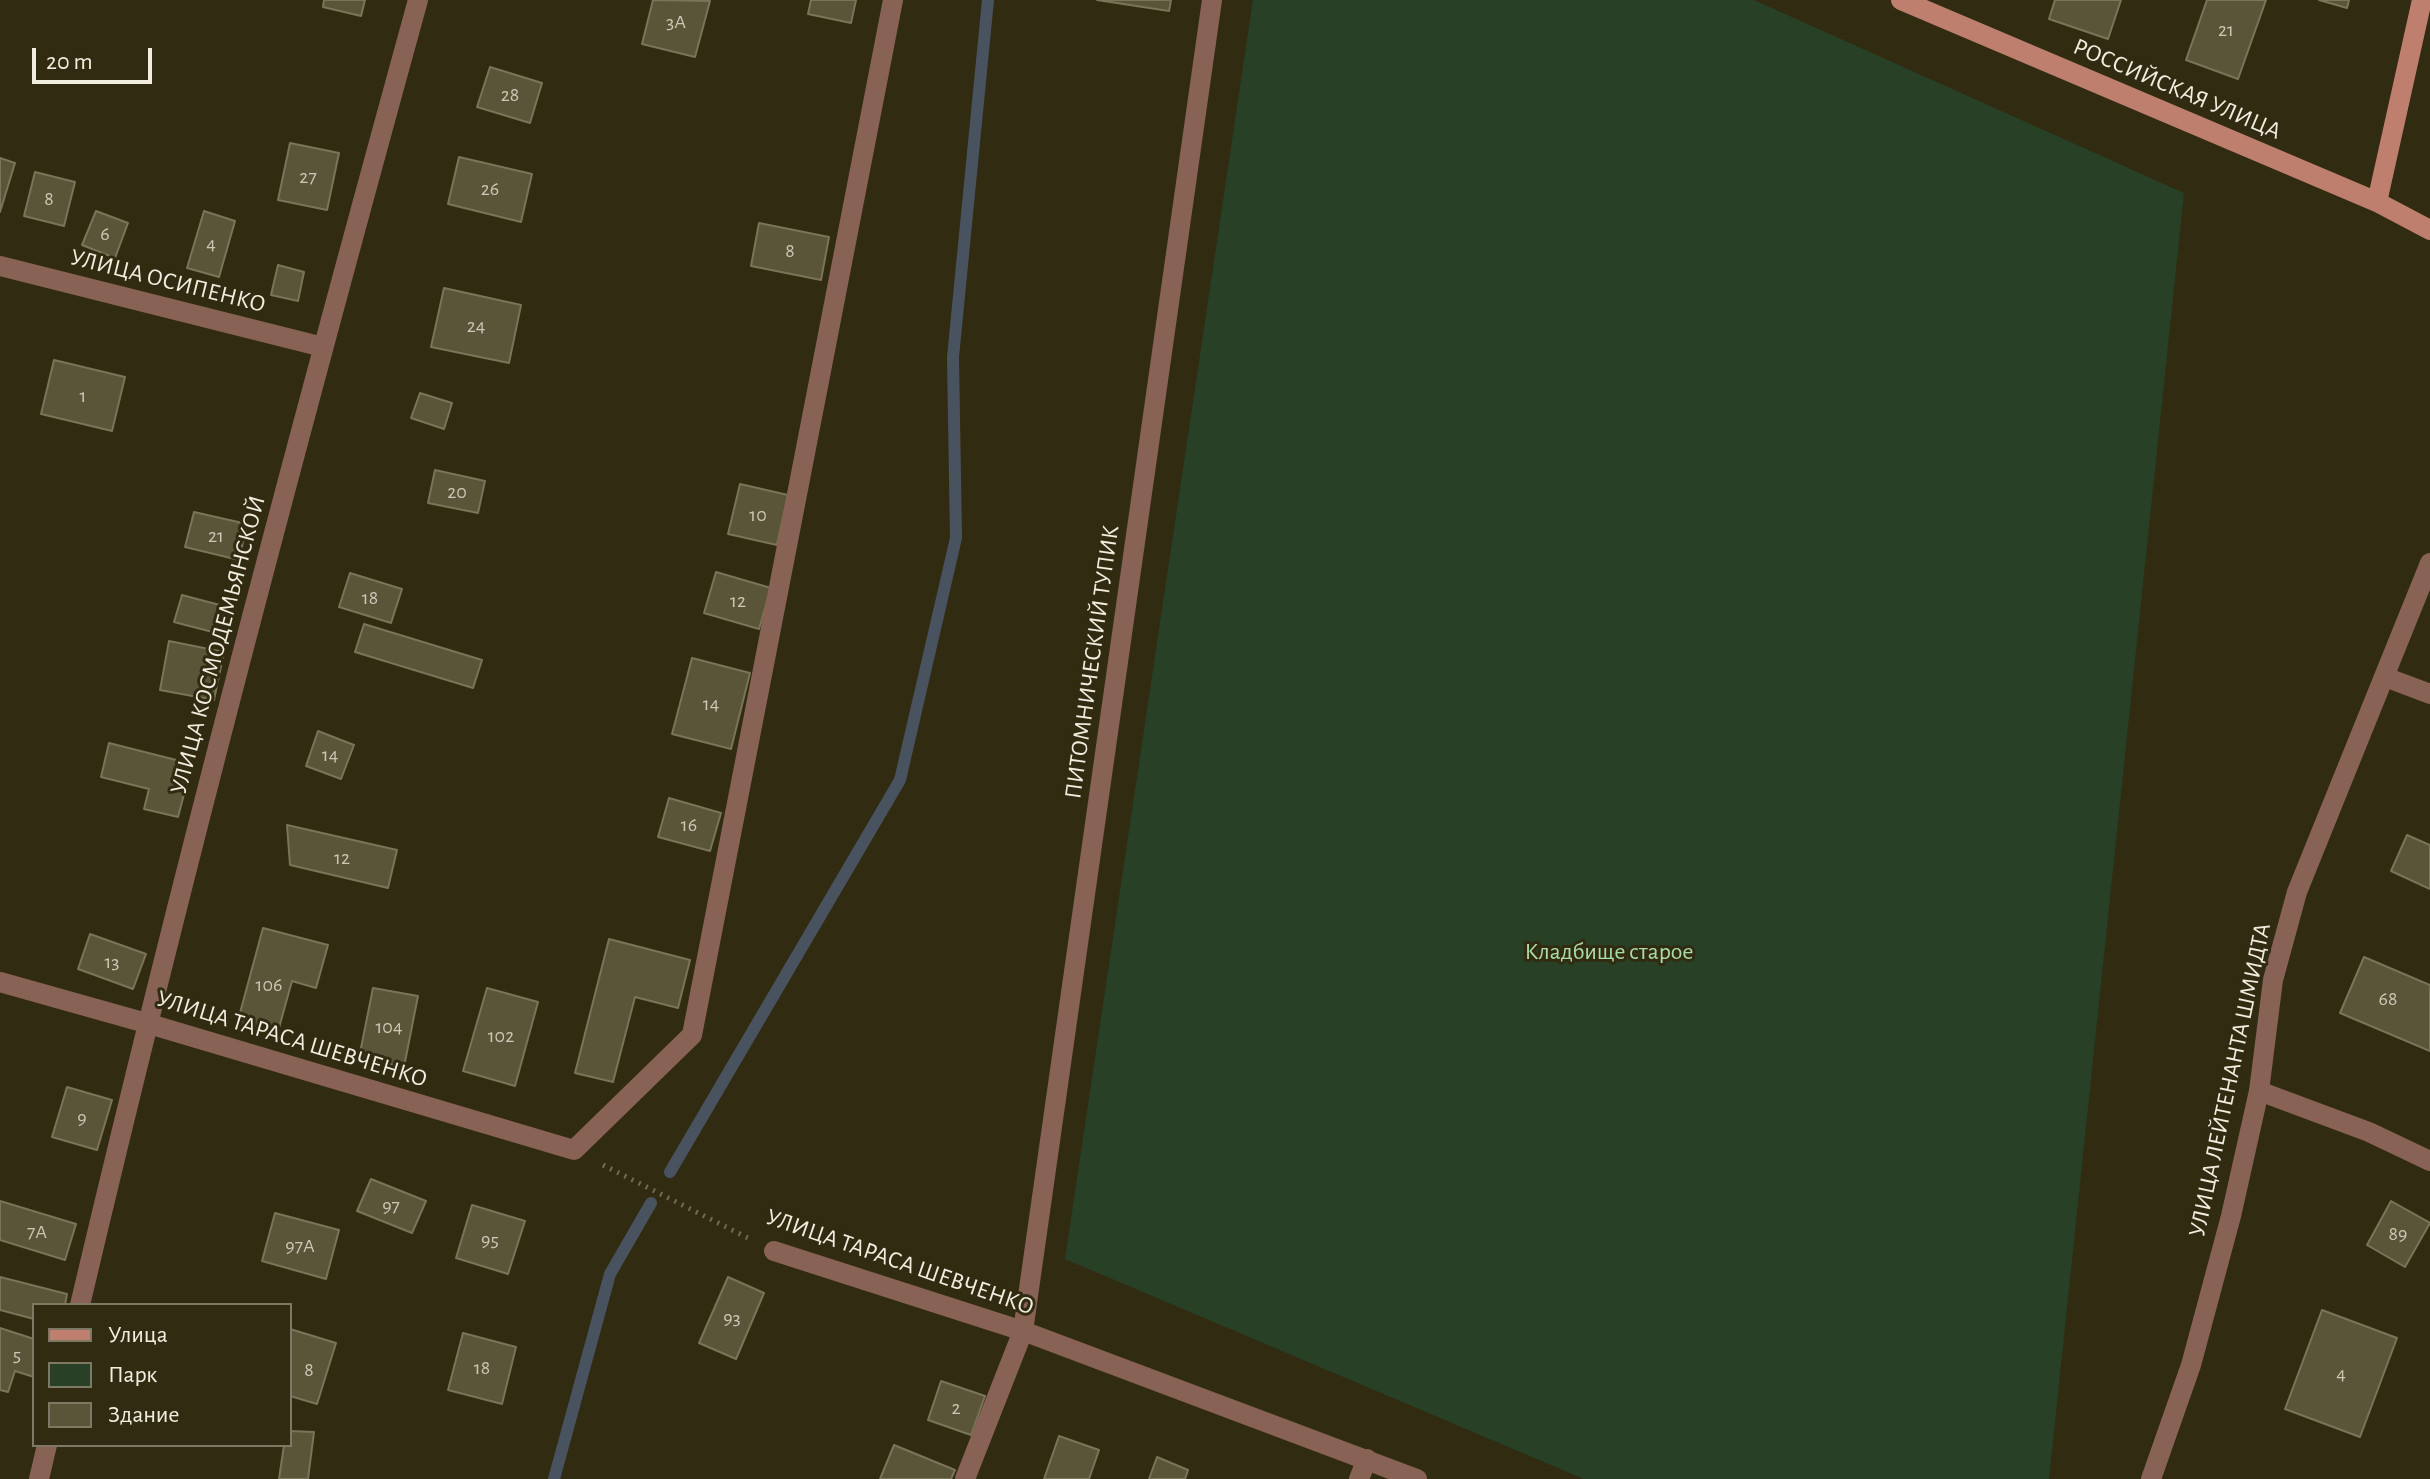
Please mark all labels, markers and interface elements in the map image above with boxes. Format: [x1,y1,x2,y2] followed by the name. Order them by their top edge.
[666,10,686,34] house number: 3А
[2218,18,2234,42] house number: 21
[36,32,156,82] scale bar
[2069,32,2285,146] street label: РОССИЙСКАЯ УЛИЦА
[46,50,93,74] text: 20 m
[501,83,519,107] house number: 28
[299,165,317,189] house number: 27
[481,177,499,201] house number: 26
[44,187,54,211] house number: 8
[100,222,110,246] house number: 6
[206,232,216,256] house number: 4
[785,239,795,263] house number: 8
[67,243,269,319] street label: УЛИЦА ОСИПЕНКО
[467,314,485,338] house number: 24
[80,384,86,408] house number: 1
[447,480,467,504] house number: 20
[164,493,272,797] street label: УЛИЦА КОСМОДЕМЬЯНСКОЙ
[749,503,767,527] house number: 10
[1059,523,1125,801] street label: ПИТОМНИЧЕСКИЙ ТУПИК
[208,524,224,548] house number: 21
[362,586,378,610] house number: 18
[730,589,746,613] house number: 12
[703,692,719,716] house number: 14
[322,743,338,767] house number: 14
[681,813,697,837] house number: 16
[334,846,350,870] house number: 12
[2183,921,2277,1239] street label: УЛИЦА ЛЕЙТЕНАНТА ШМИДТА
[1525,938,1693,966] park label: Кладбище старое
[104,950,120,974] house number: 13
[256,973,282,997] house number: 106
[153,984,431,1094] street label: УЛИЦА ТАРАСА ШЕВЧЕНКО
[2379,987,2397,1011] house number: 68
[375,1015,403,1039] house number: 104
[488,1024,514,1048] house number: 102
[77,1106,87,1130] house number: 9
[382,1194,400,1218] house number: 97
[762,1203,1038,1321] street label: УЛИЦА ТАРАСА ШЕВЧЕНКО
[27,1220,47,1244] house number: 7А
[2389,1222,2407,1246] house number: 89
[481,1228,499,1252] house number: 95
[285,1234,315,1258] house number: 97А
[32,1303,292,1447] legend
[723,1306,741,1330] house number: 93
[108,1323,168,1347] text: Улица
[13,1343,21,1367] house number: 5
[474,1356,490,1380] house number: 18
[304,1358,314,1382] house number: 8
[2336,1362,2346,1386] house number: 4
[108,1363,157,1387] text: Парк
[951,1396,961,1420] house number: 2
[108,1403,179,1427] text: Здание

